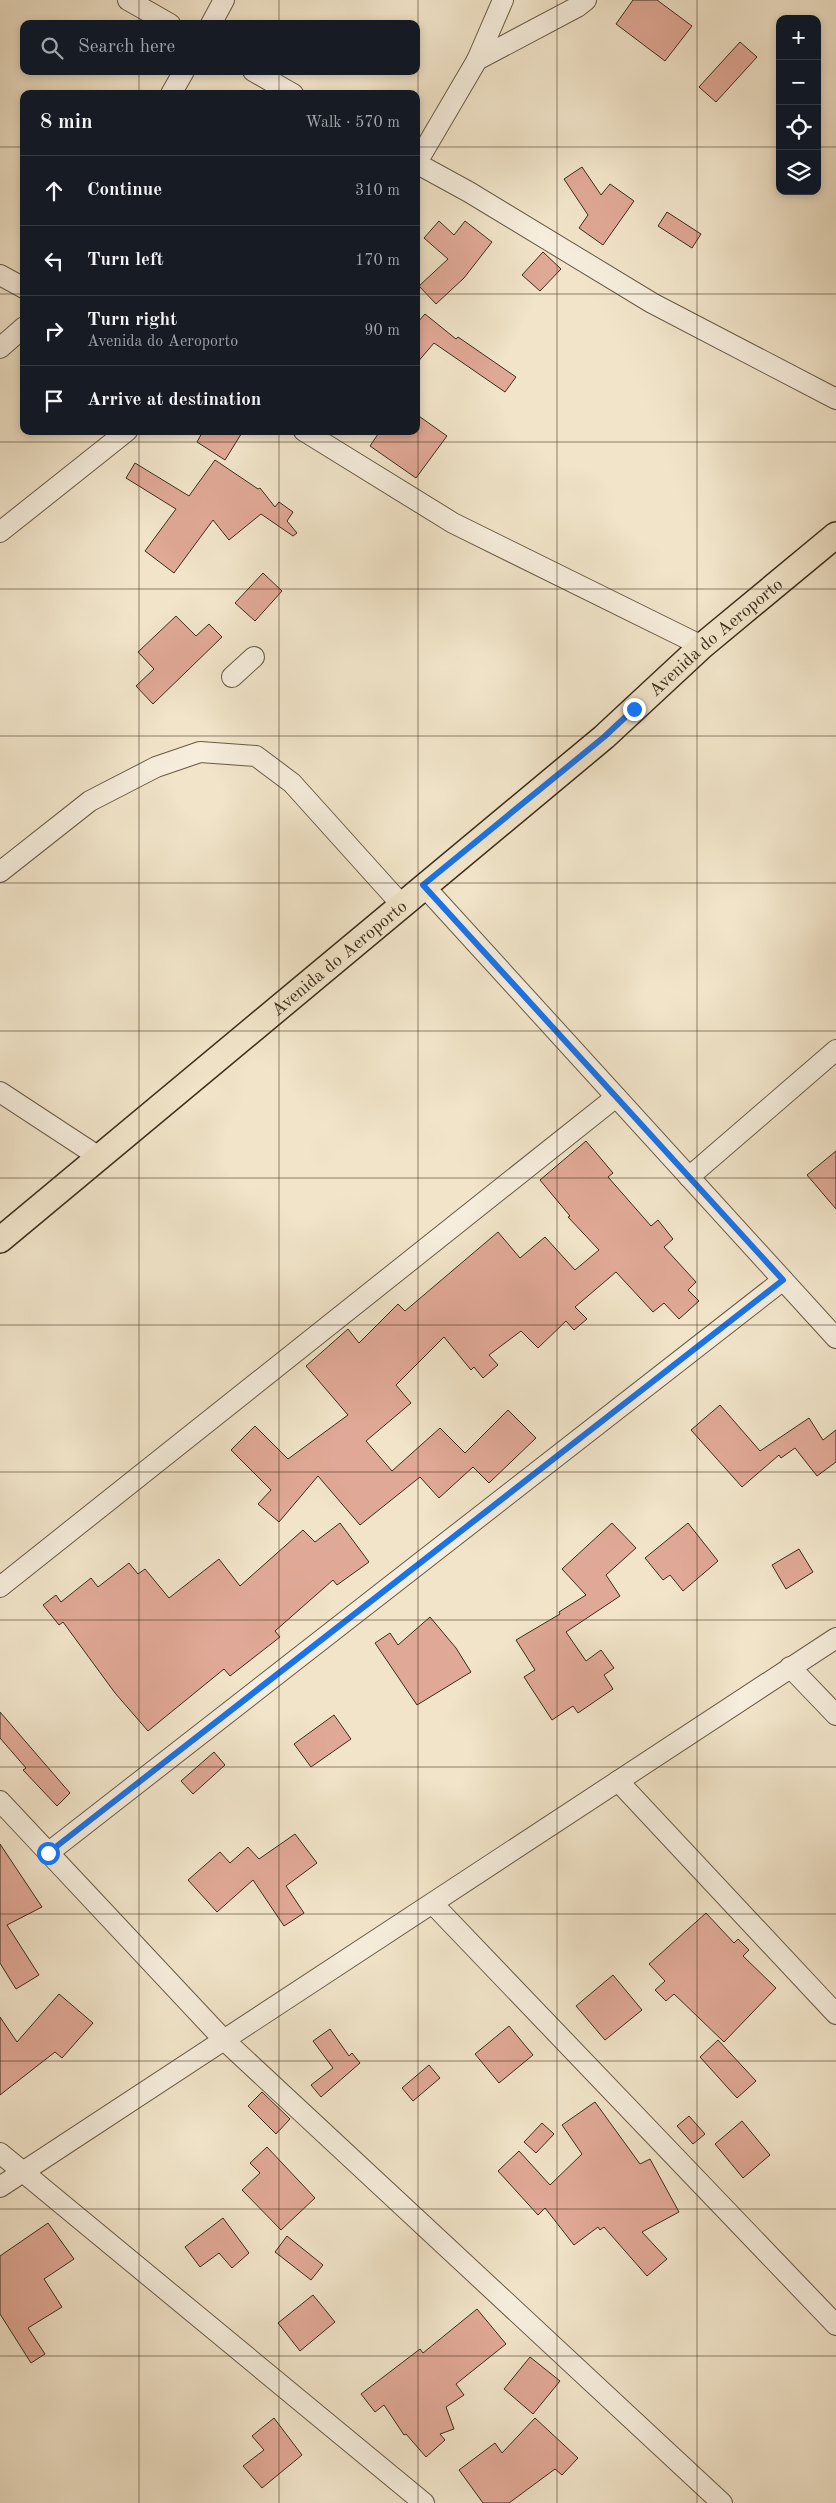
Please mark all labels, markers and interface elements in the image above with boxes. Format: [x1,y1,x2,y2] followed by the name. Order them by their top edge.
[776,15,821,195] map controls
[776,15,821,60] button: +
[20,20,420,75] search box
[38,34,66,62] icon: search
[78,38,175,57] text: Search here
[776,60,821,105] button: −
[776,105,821,150] button: locate
[40,112,93,133] text: 8 min
[305,115,400,131] text: Walk · 570 m
[776,150,821,195] button: layers
[40,177,68,205] icon: ahead
[87,181,162,200] text: Continue
[355,183,400,199] text: 310 m
[40,247,68,275] icon: left
[87,251,164,270] text: Turn left
[355,253,400,269] text: 170 m
[87,311,177,330] text: Turn right
[40,317,68,345] icon: right
[364,323,400,339] text: 90 m
[87,334,238,350] text: Avenida do Aeroporto
[40,387,68,415] icon: arrive
[87,391,261,410] text: Arrive at destination
[646,575,786,700] street label: Avenida do Aeroporto
[623,698,646,721] route end
[268,897,411,1020] street label: Avenida do Aeroporto
[37,1842,60,1865] route start

